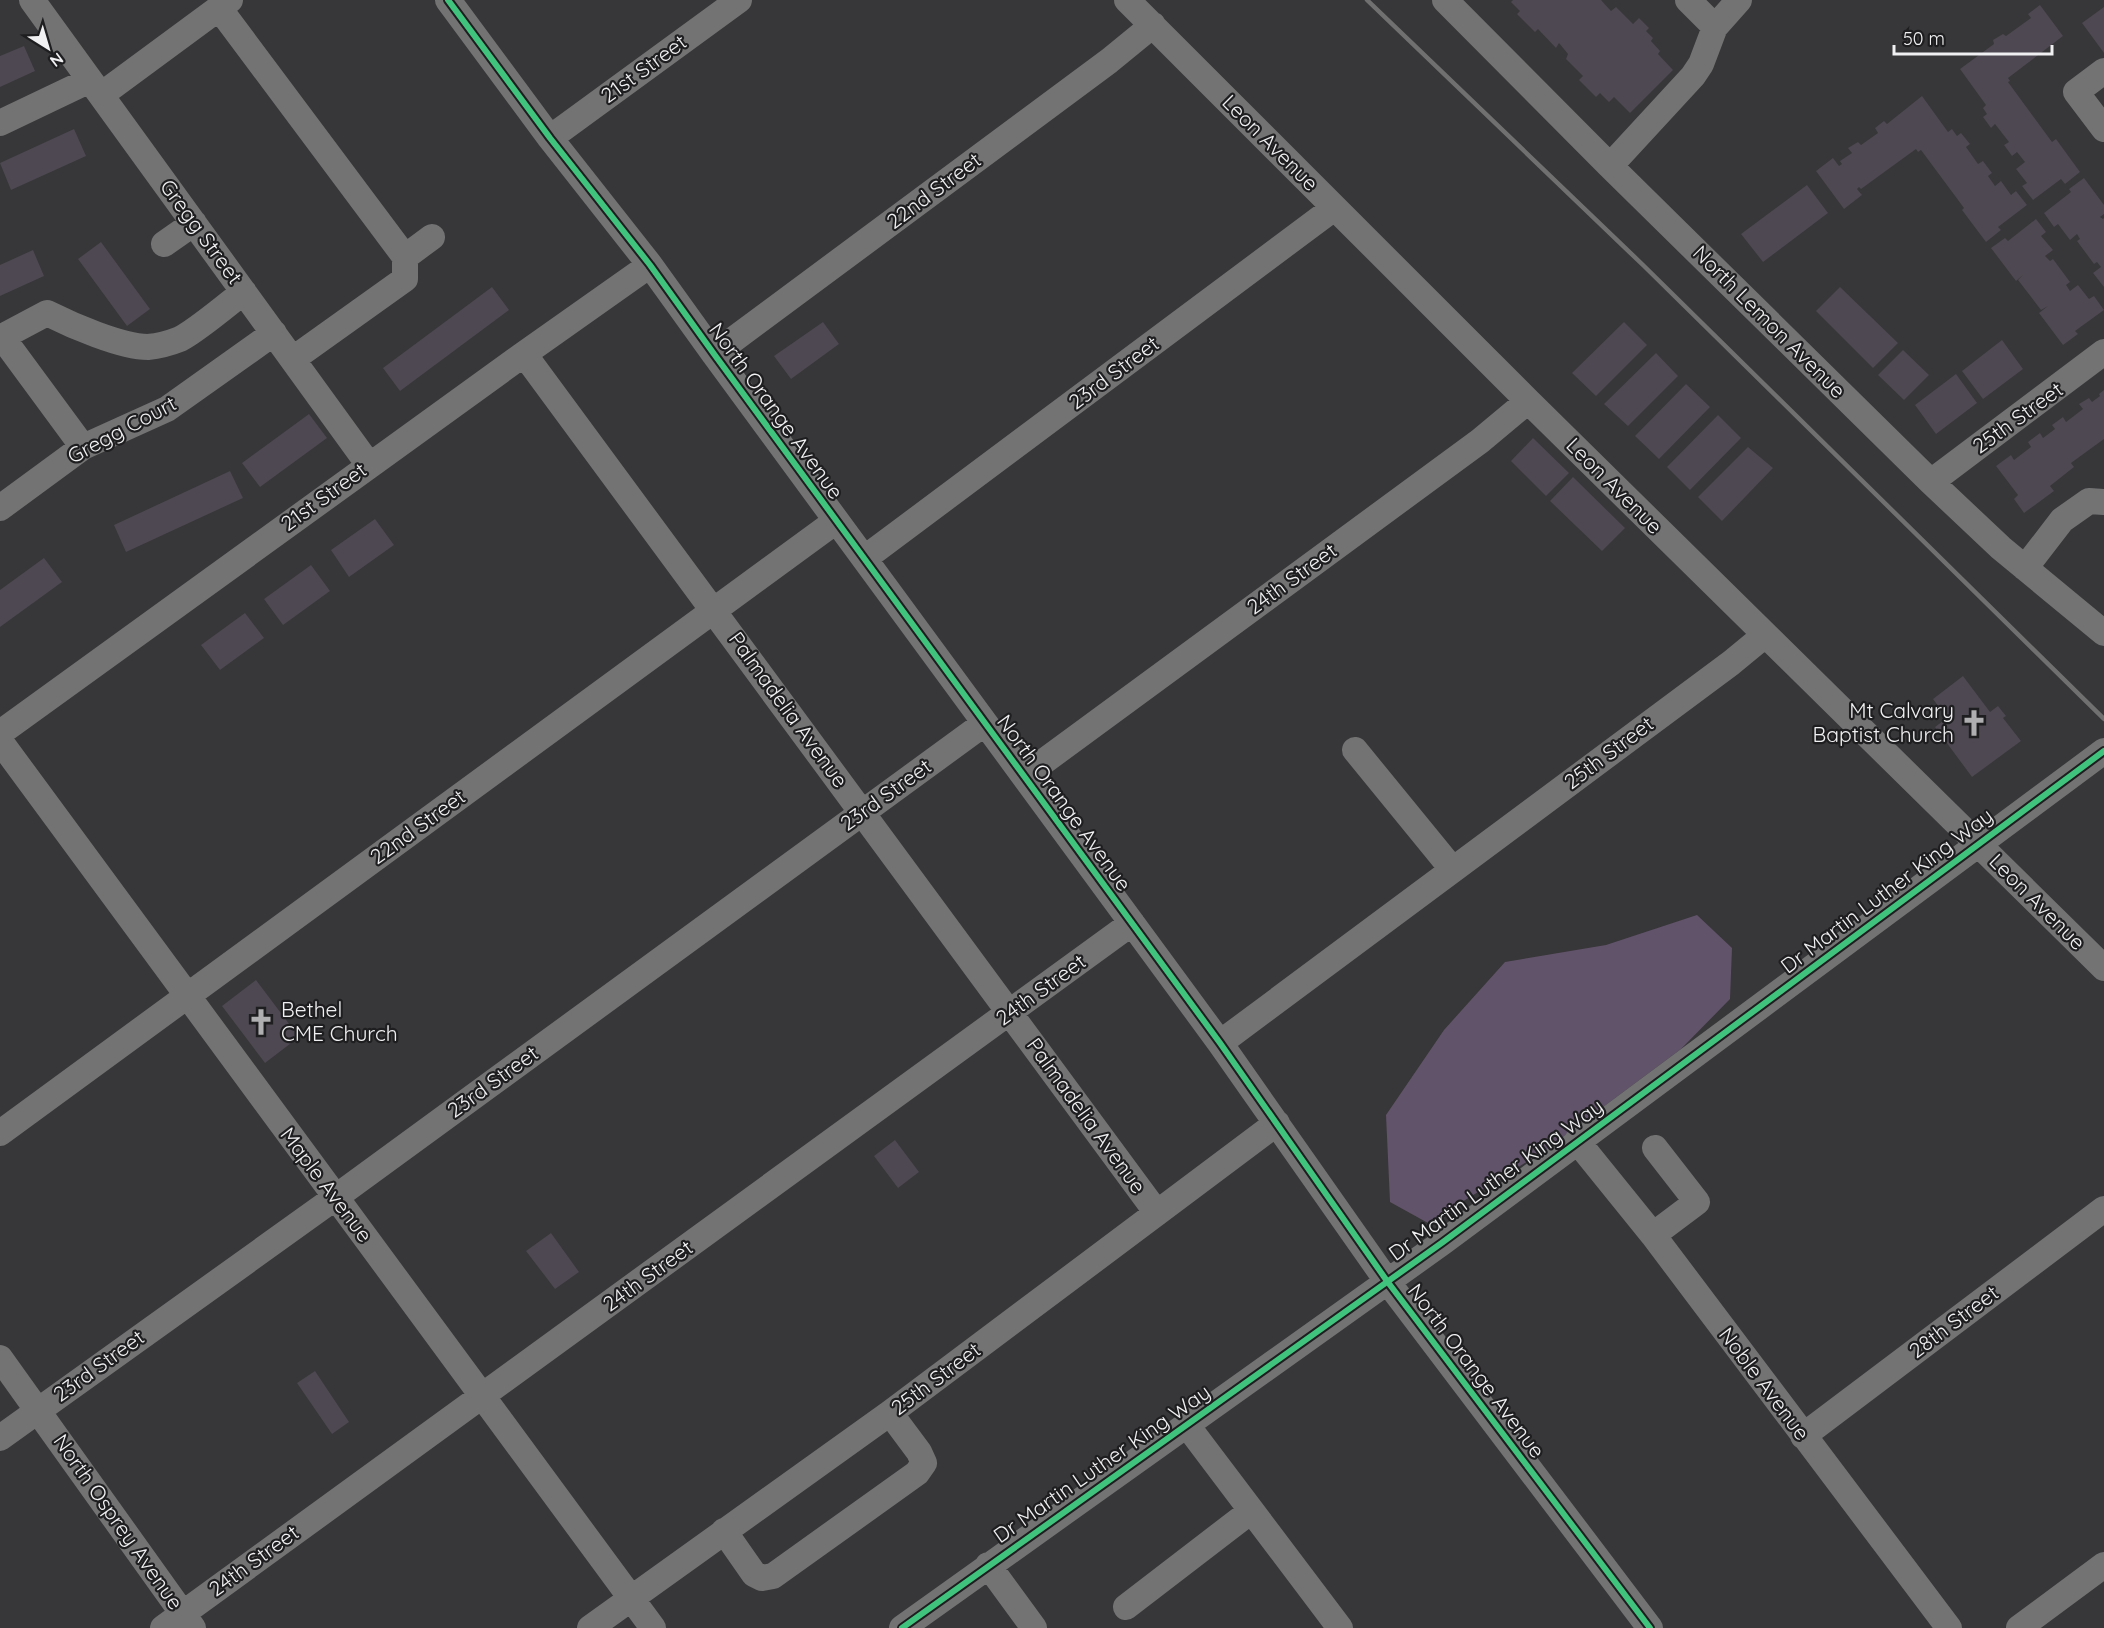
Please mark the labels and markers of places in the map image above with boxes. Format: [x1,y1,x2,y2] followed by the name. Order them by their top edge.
[1813,697,1954,747] place label: Mt Calvary Baptist Church
[1959,708,1989,738] church icon: Mt Calvary Baptist Church
[281,996,398,1046] place label: Bethel CME Church
[246,1007,276,1037] church icon: Bethel CME Church

